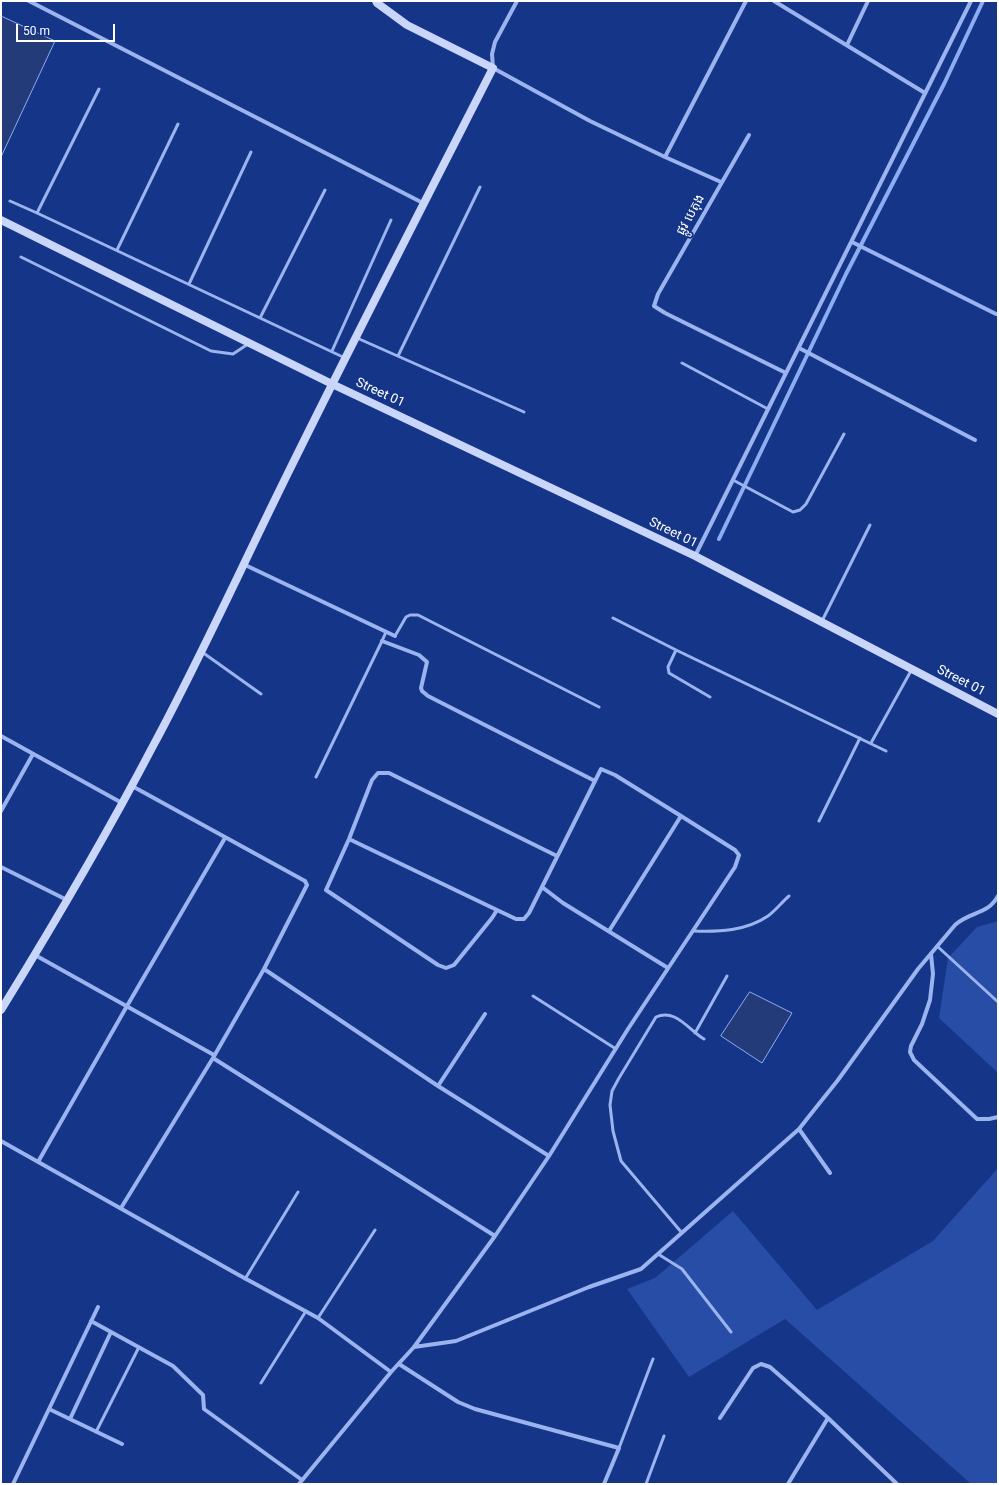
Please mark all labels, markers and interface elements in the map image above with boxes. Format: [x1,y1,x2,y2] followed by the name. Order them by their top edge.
[18,16,117,42] scale bar
[23,24,50,38] text: 50 m
[673,192,709,238] street label: ផ្លូវ បេតុង
[353,375,407,411] street label: Street 01
[646,515,700,551] street label: Street 01
[934,662,988,700] street label: Street 01

